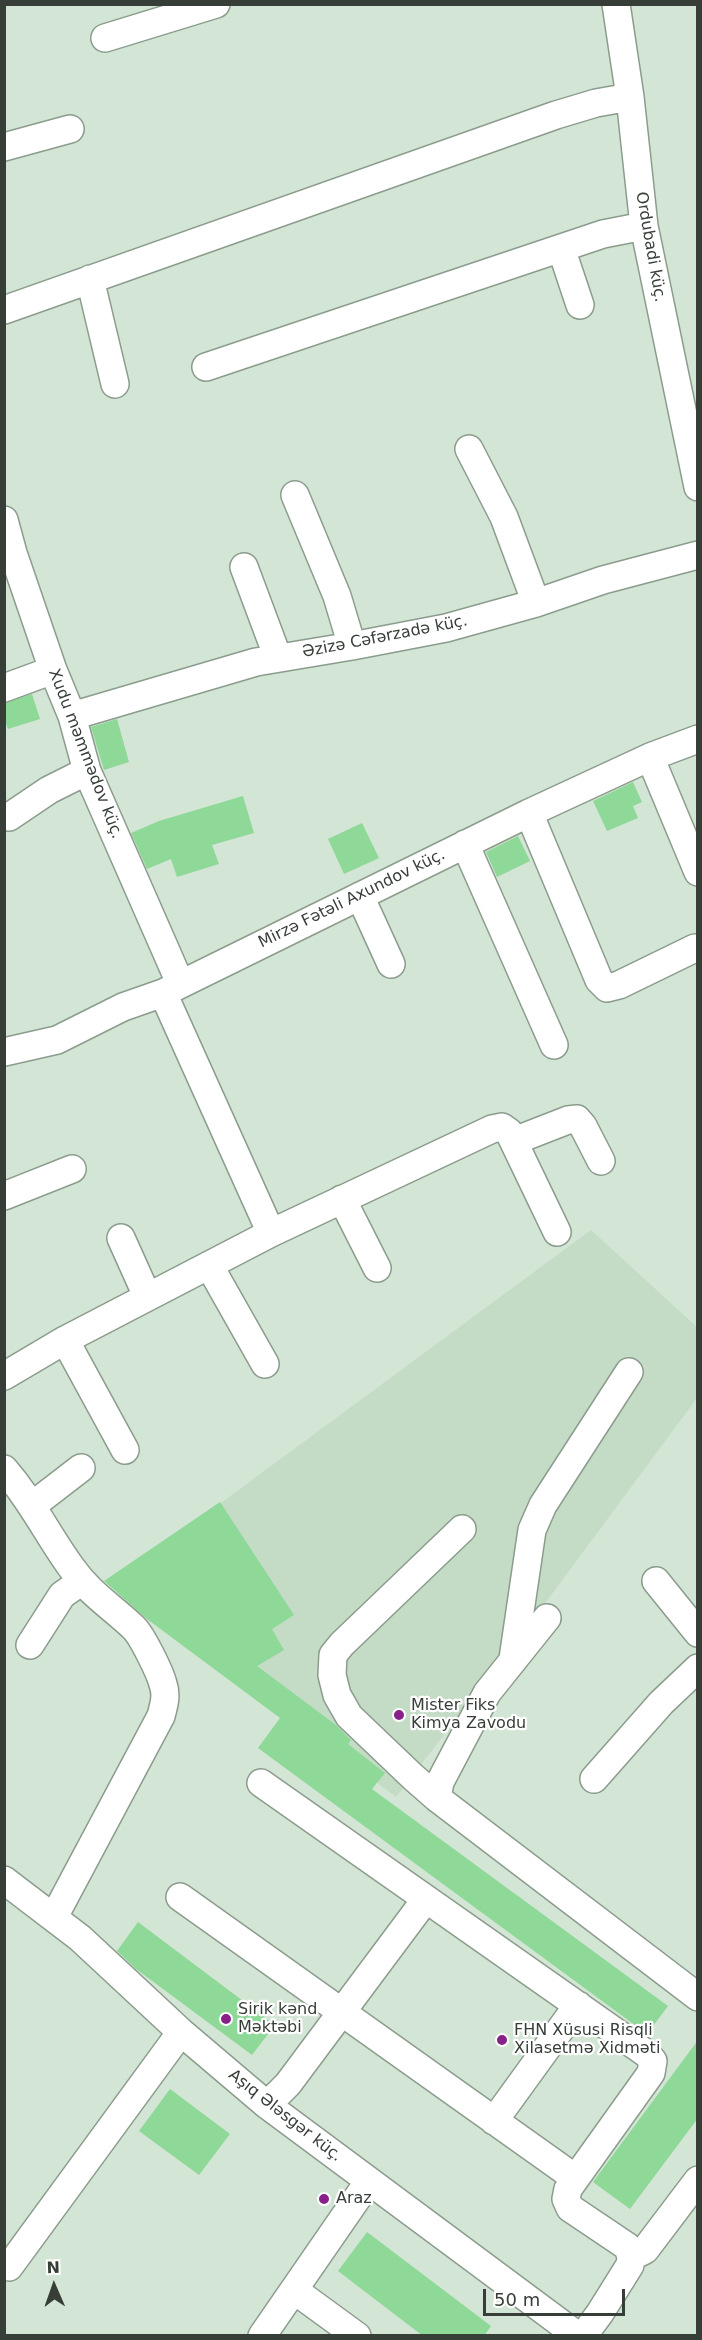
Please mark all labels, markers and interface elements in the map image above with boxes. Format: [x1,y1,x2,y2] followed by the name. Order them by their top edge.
[631,190,669,304] street label: Ordubadi küç.
[301,612,469,662] street label: Əzizə Cəfərzadə küç.
[44,666,126,842] street label: Xudu məmmədov küç.
[256,845,448,953] street label: Mirzə Fətəli Axundov küç.
[411,1696,526,1734] place label: Mister Fiks Kimya Zavodu
[392,1708,406,1722] marker: Mister Fiks Kimya Zavodu
[238,2000,317,2038] place label: Sirik kənd Məktəbi
[219,2012,233,2026] marker: Sirik kənd Məktəbi
[514,2021,660,2059] place label: FHN Xüsusi Risqli Xilasetmə Xidməti
[495,2033,509,2047] marker: FHN Xüsusi Risqli Xilasetmə Xidməti
[224,2066,346,2166] street label: Aşıq Ələsgər küç.
[336,2189,372,2209] place label: Araz
[317,2192,331,2206] marker: Araz
[24,2256,84,2316] north arrow
[46,2258,60,2277] text: N
[486,2277,628,2315] scale bar
[494,2289,540,2310] text: 50 m

